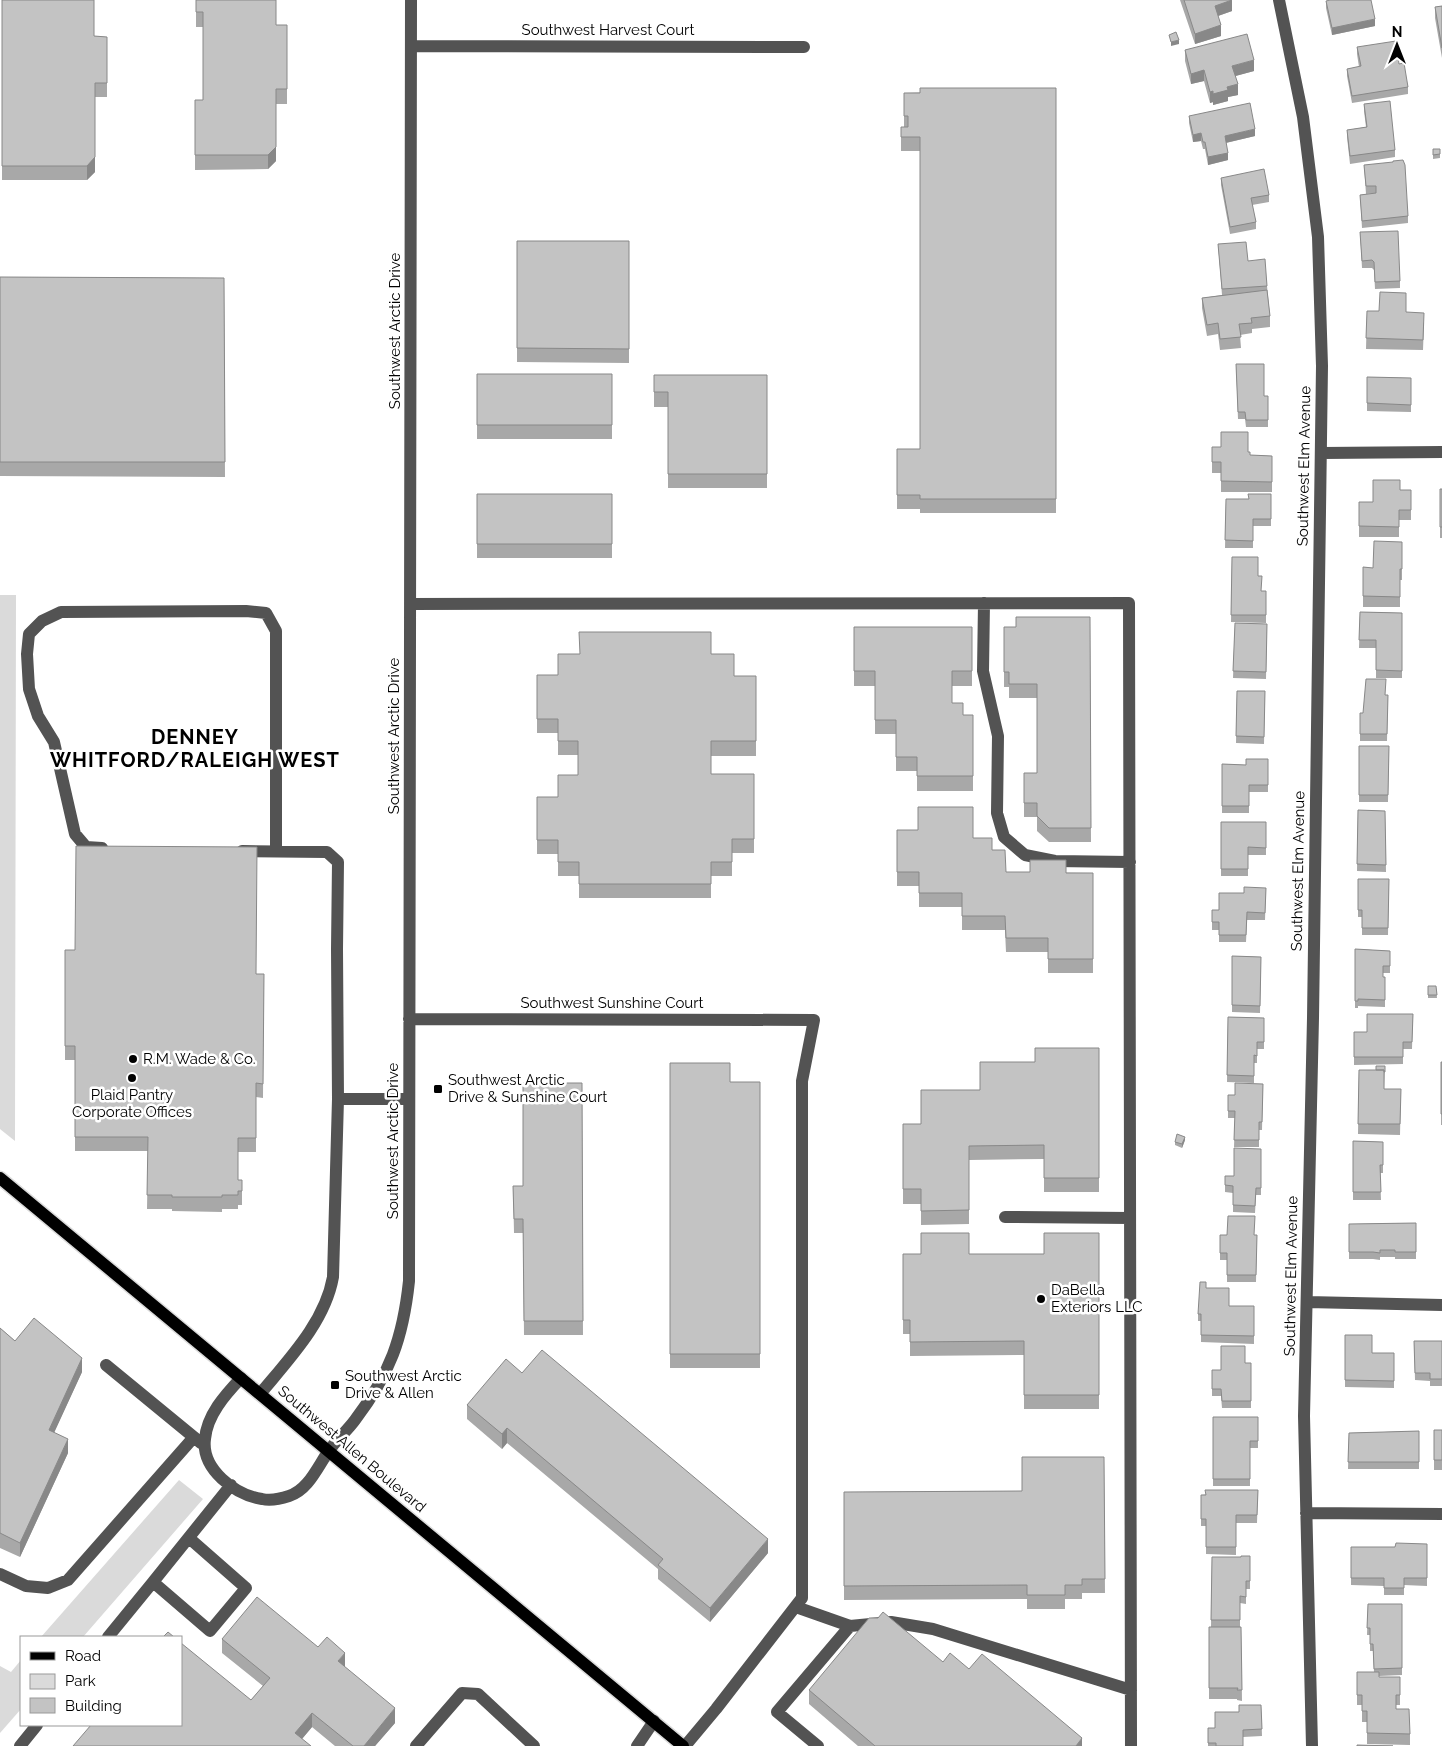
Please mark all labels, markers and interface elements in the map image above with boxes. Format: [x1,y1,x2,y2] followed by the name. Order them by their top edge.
[1372,20,1422,70] north arrow
[522,21,694,39] street label: Southwest Harvest Court
[1392,24,1402,40] text: N
[386,253,404,409] street label: Southwest Arctic Drive
[1294,385,1314,546] street label: Southwest Elm Avenue
[385,658,403,814] street label: Southwest Arctic Drive
[50,725,340,772] district label: DENNEY WHITFORD/RALEIGH WEST
[1288,790,1308,951] street label: Southwest Elm Avenue
[520,994,704,1012] street label: Southwest Sunshine Court
[143,1050,256,1068] place label: R.M. Wade & Co.
[127,1053,139,1065] marker: R.M. Wade & Co.
[384,1063,402,1219] street label: Southwest Arctic Drive
[448,1071,607,1106] place label: Southwest Arctic Drive & Sunshine Court
[126,1072,138,1084] marker: Plaid Pantry Corporate Offices
[432,1083,444,1095] marker: Southwest Arctic Drive & Sunshine Court
[72,1086,192,1121] place label: Plaid Pantry Corporate Offices
[1281,1195,1301,1356] street label: Southwest Elm Avenue
[1051,1281,1143,1316] place label: DaBella Exteriors LLC
[1035,1293,1047,1305] marker: DaBella Exteriors LLC
[345,1367,462,1402] place label: Southwest Arctic Drive & Allen
[329,1379,341,1391] marker: Southwest Arctic Drive & Allen
[274,1382,430,1516] street label: Southwest Allen Boulevard
[20,1636,182,1726] legend
[65,1647,101,1665] text: Road
[65,1672,96,1690] text: Park
[65,1697,122,1715] text: Building

